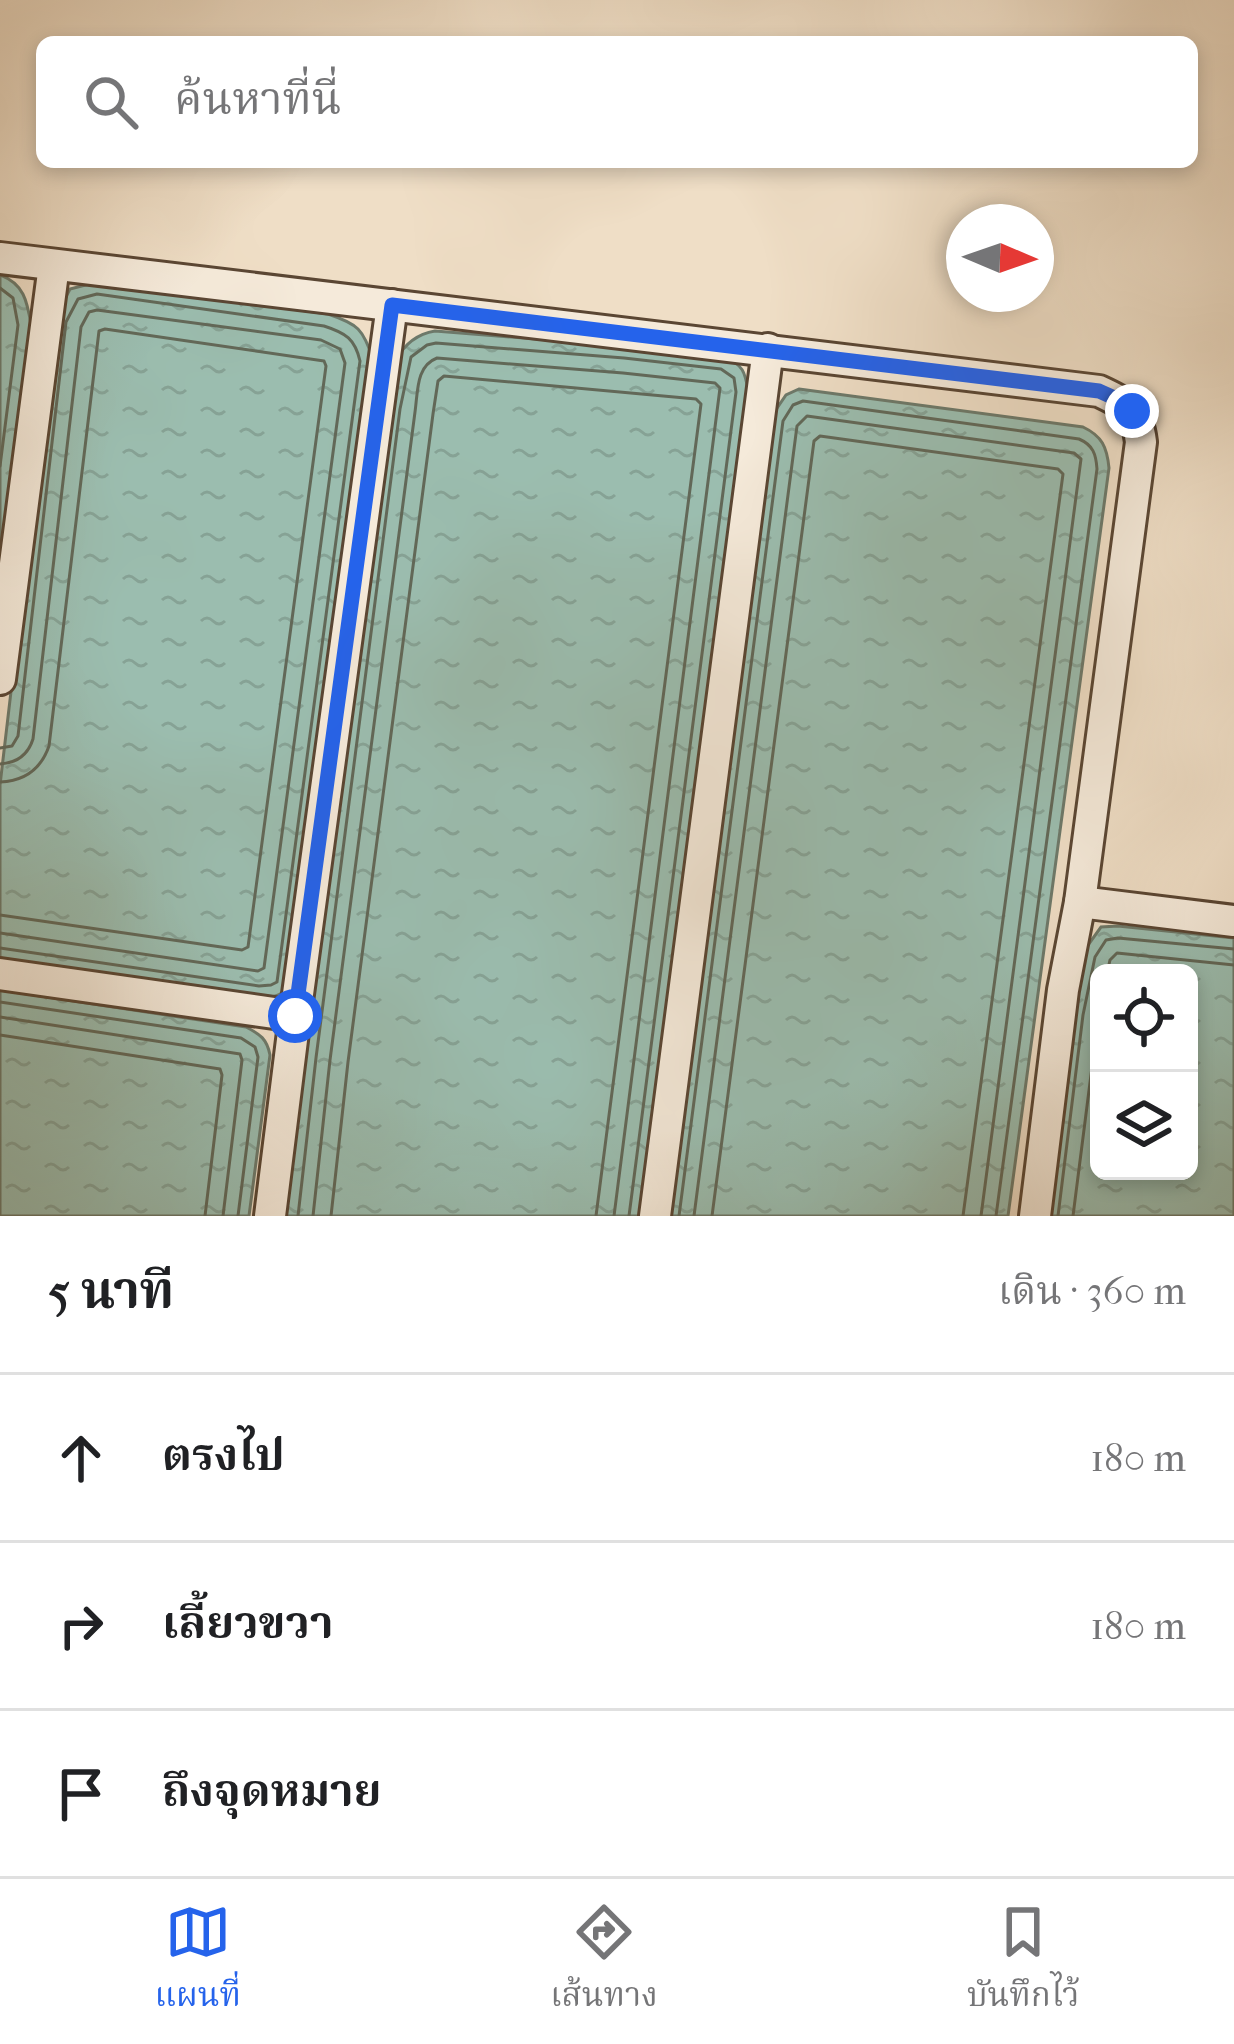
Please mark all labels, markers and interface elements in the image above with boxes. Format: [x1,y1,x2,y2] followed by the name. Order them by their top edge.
[36,36,1198,168] search box
[78,69,144,135] icon: search
[174,73,342,126] text: ค้นหาที่นี่
[946,204,1054,312] north arrow
[1105,384,1159,438] route end
[1090,964,1198,1180] map controls
[1090,964,1198,1072] button: locate
[268,989,322,1043] route start
[1090,1072,1198,1180] button: layers
[48,1261,174,1321] text: 5 นาที
[998,1268,1186,1314] text: เดิน · 360 m
[48,1425,114,1491] icon: ahead
[162,1429,285,1482] text: ตรงไป
[1090,1435,1186,1481] text: 180 m
[48,1593,114,1659] icon: right
[162,1597,334,1650] text: เลี้ยวขวา
[1090,1603,1186,1649] text: 180 m
[48,1761,114,1827] icon: arrive
[162,1765,382,1818] text: ถึงจุดหมาย
[155,1899,241,2024] tab: แผนที่
[550,1899,658,2024] tab: เส้นทาง
[967,1899,1079,2024] tab: บันทึกไว้

